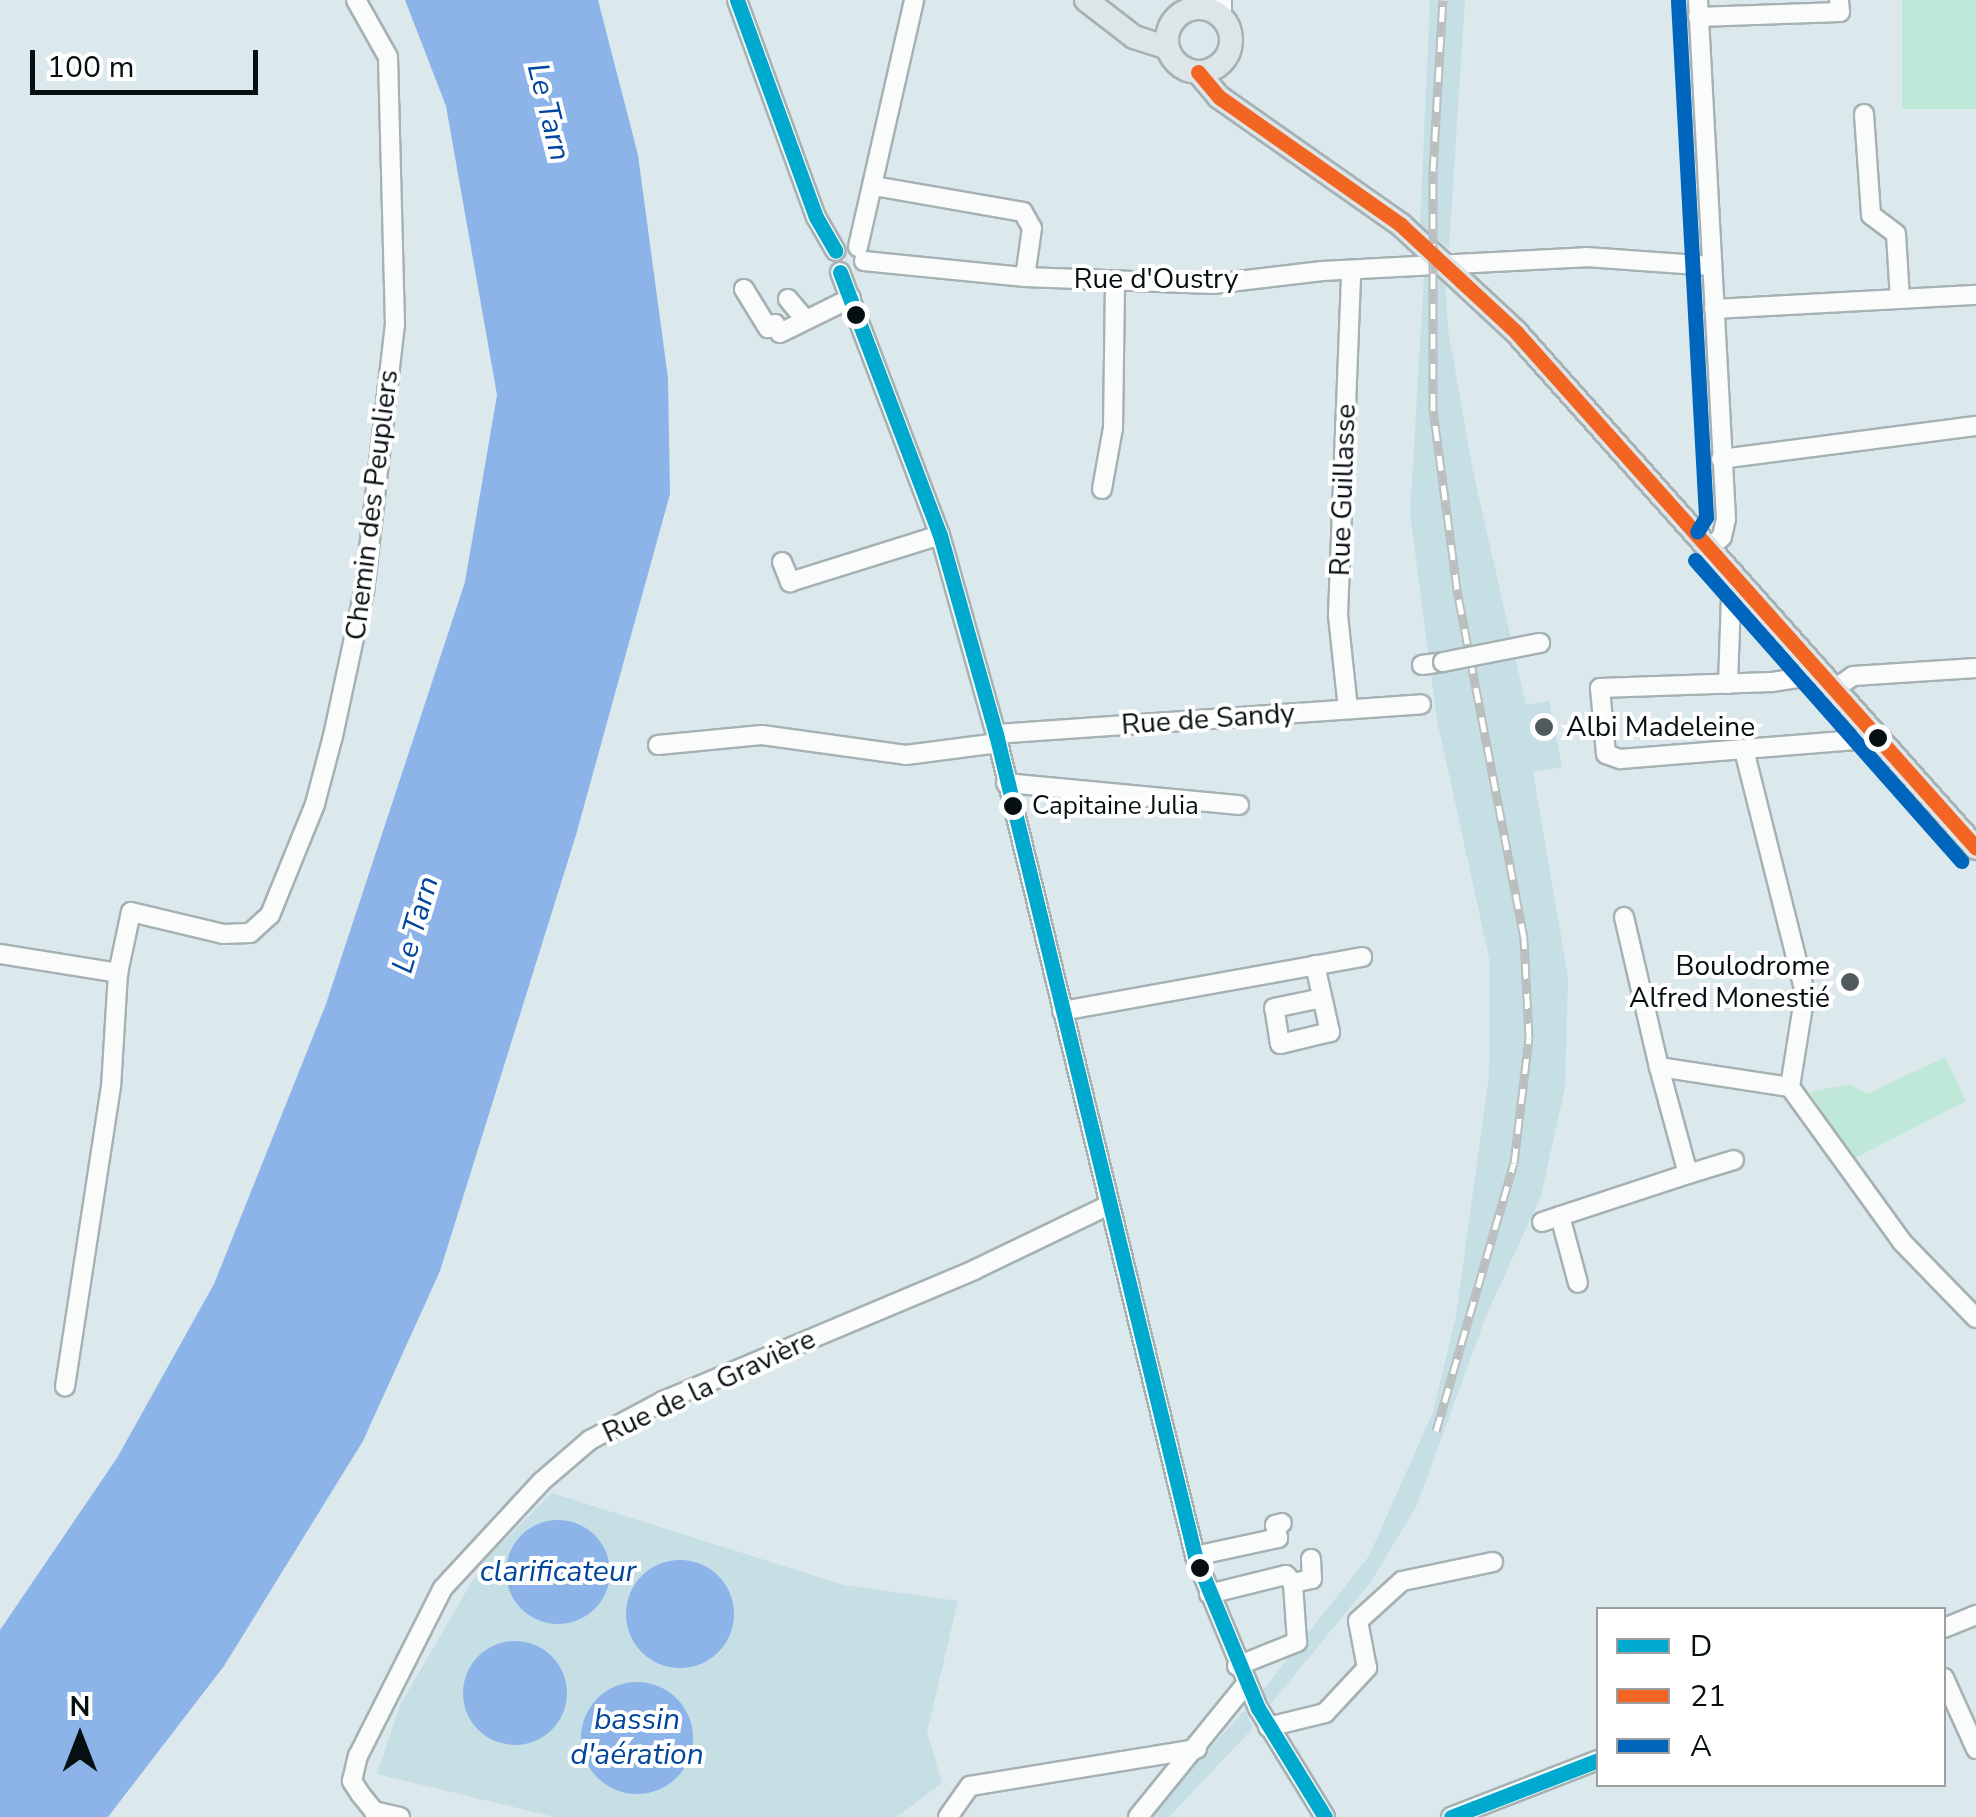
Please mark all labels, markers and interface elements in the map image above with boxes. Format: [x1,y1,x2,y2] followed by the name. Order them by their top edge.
[35,30,262,92] scale bar
[47,47,134,88] text: 100 m
[519,59,577,165] water label: Le Tarn
[1074,262,1238,296] street label: Rue d'Oustry
[846,305,866,325] unlabelled marker
[339,368,405,642] street label: Chemin des Peupliers
[1323,403,1363,577] street label: Rue Guillasse
[1120,696,1296,742] street label: Rue de Sandy
[1566,710,1755,744] place label: Albi Madeleine
[1531,714,1557,740] marker: Albi Madeleine
[1868,728,1888,748] unlabelled marker
[1032,790,1199,822] place label: Capitaine Julia
[1003,796,1023,816] marker: Capitaine Julia
[385,872,447,978] water label: Le Tarn
[1629,949,1830,1015] place label: Boulodrome Alfred Monestié
[1839,971,1861,993] marker: Boulodrome Alfred Monestié
[597,1322,821,1450] street label: Rue de la Gravière
[480,1554,636,1590] water label: clarificateur
[1190,1558,1210,1578] unlabelled marker
[1596,1607,1946,1787] legend
[1690,1626,1712,1667] text: D
[1690,1676,1726,1717] text: 21
[30,1687,130,1787] north arrow
[70,1688,90,1726] text: N
[570,1702,704,1772] water label: bassin d'aération
[1690,1726,1712,1767] text: A

